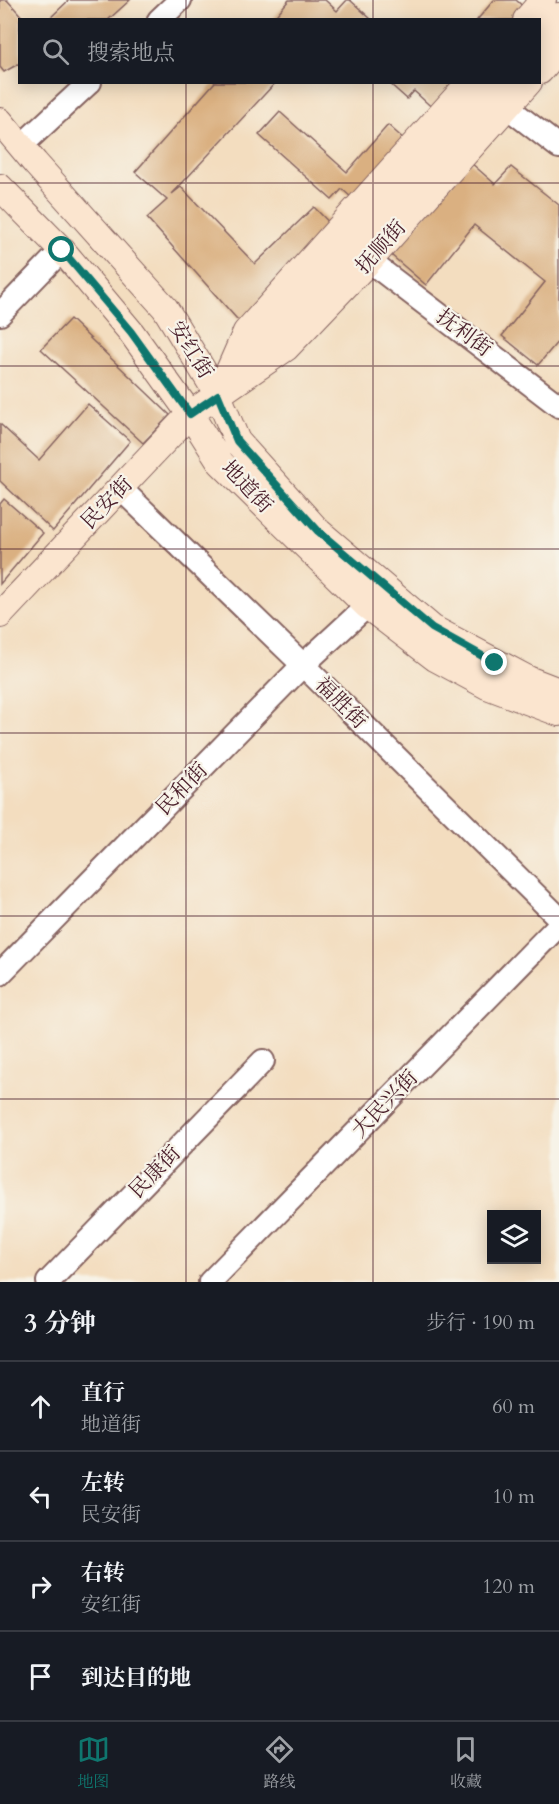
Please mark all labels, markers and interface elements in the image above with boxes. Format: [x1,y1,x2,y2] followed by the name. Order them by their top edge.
[18,18,541,84] search box
[39,35,72,68] icon: search
[87,38,175,68] text: 搜索地点
[349,214,413,280] street label: 抚顺街
[48,236,74,262] route start
[430,302,498,364] street label: 抚利街
[162,316,220,384] street label: 安红街
[215,454,279,520] street label: 地道街
[75,470,139,536] street label: 民安街
[481,649,507,675] route end
[308,670,374,736] street label: 福胜街
[150,756,214,822] street label: 民和街
[345,1064,425,1144] street label: 大民兴街
[123,1139,187,1205] street label: 民康街
[487,1210,541,1264] map controls
[487,1210,541,1264] button: layers
[24,1306,96,1341] text: 3 分钟
[426,1309,535,1336] text: 步行 · 190 m
[81,1378,125,1408] text: 直行
[24,1390,57,1423] icon: ahead
[492,1393,535,1420] text: 60 m
[81,1411,141,1438] text: 地道街
[81,1468,125,1498] text: 左转
[24,1480,57,1513] icon: left
[492,1483,535,1510] text: 10 m
[81,1501,141,1528] text: 民安街
[81,1558,125,1588] text: 右转
[24,1570,57,1603] icon: right
[482,1573,535,1600] text: 120 m
[81,1591,141,1618] text: 安红街
[24,1660,57,1693] icon: arrive
[81,1663,191,1693] text: 到达目的地
[77,1733,110,1793] tab: 地图
[263,1733,296,1793] tab: 路线
[449,1733,482,1793] tab: 收藏

